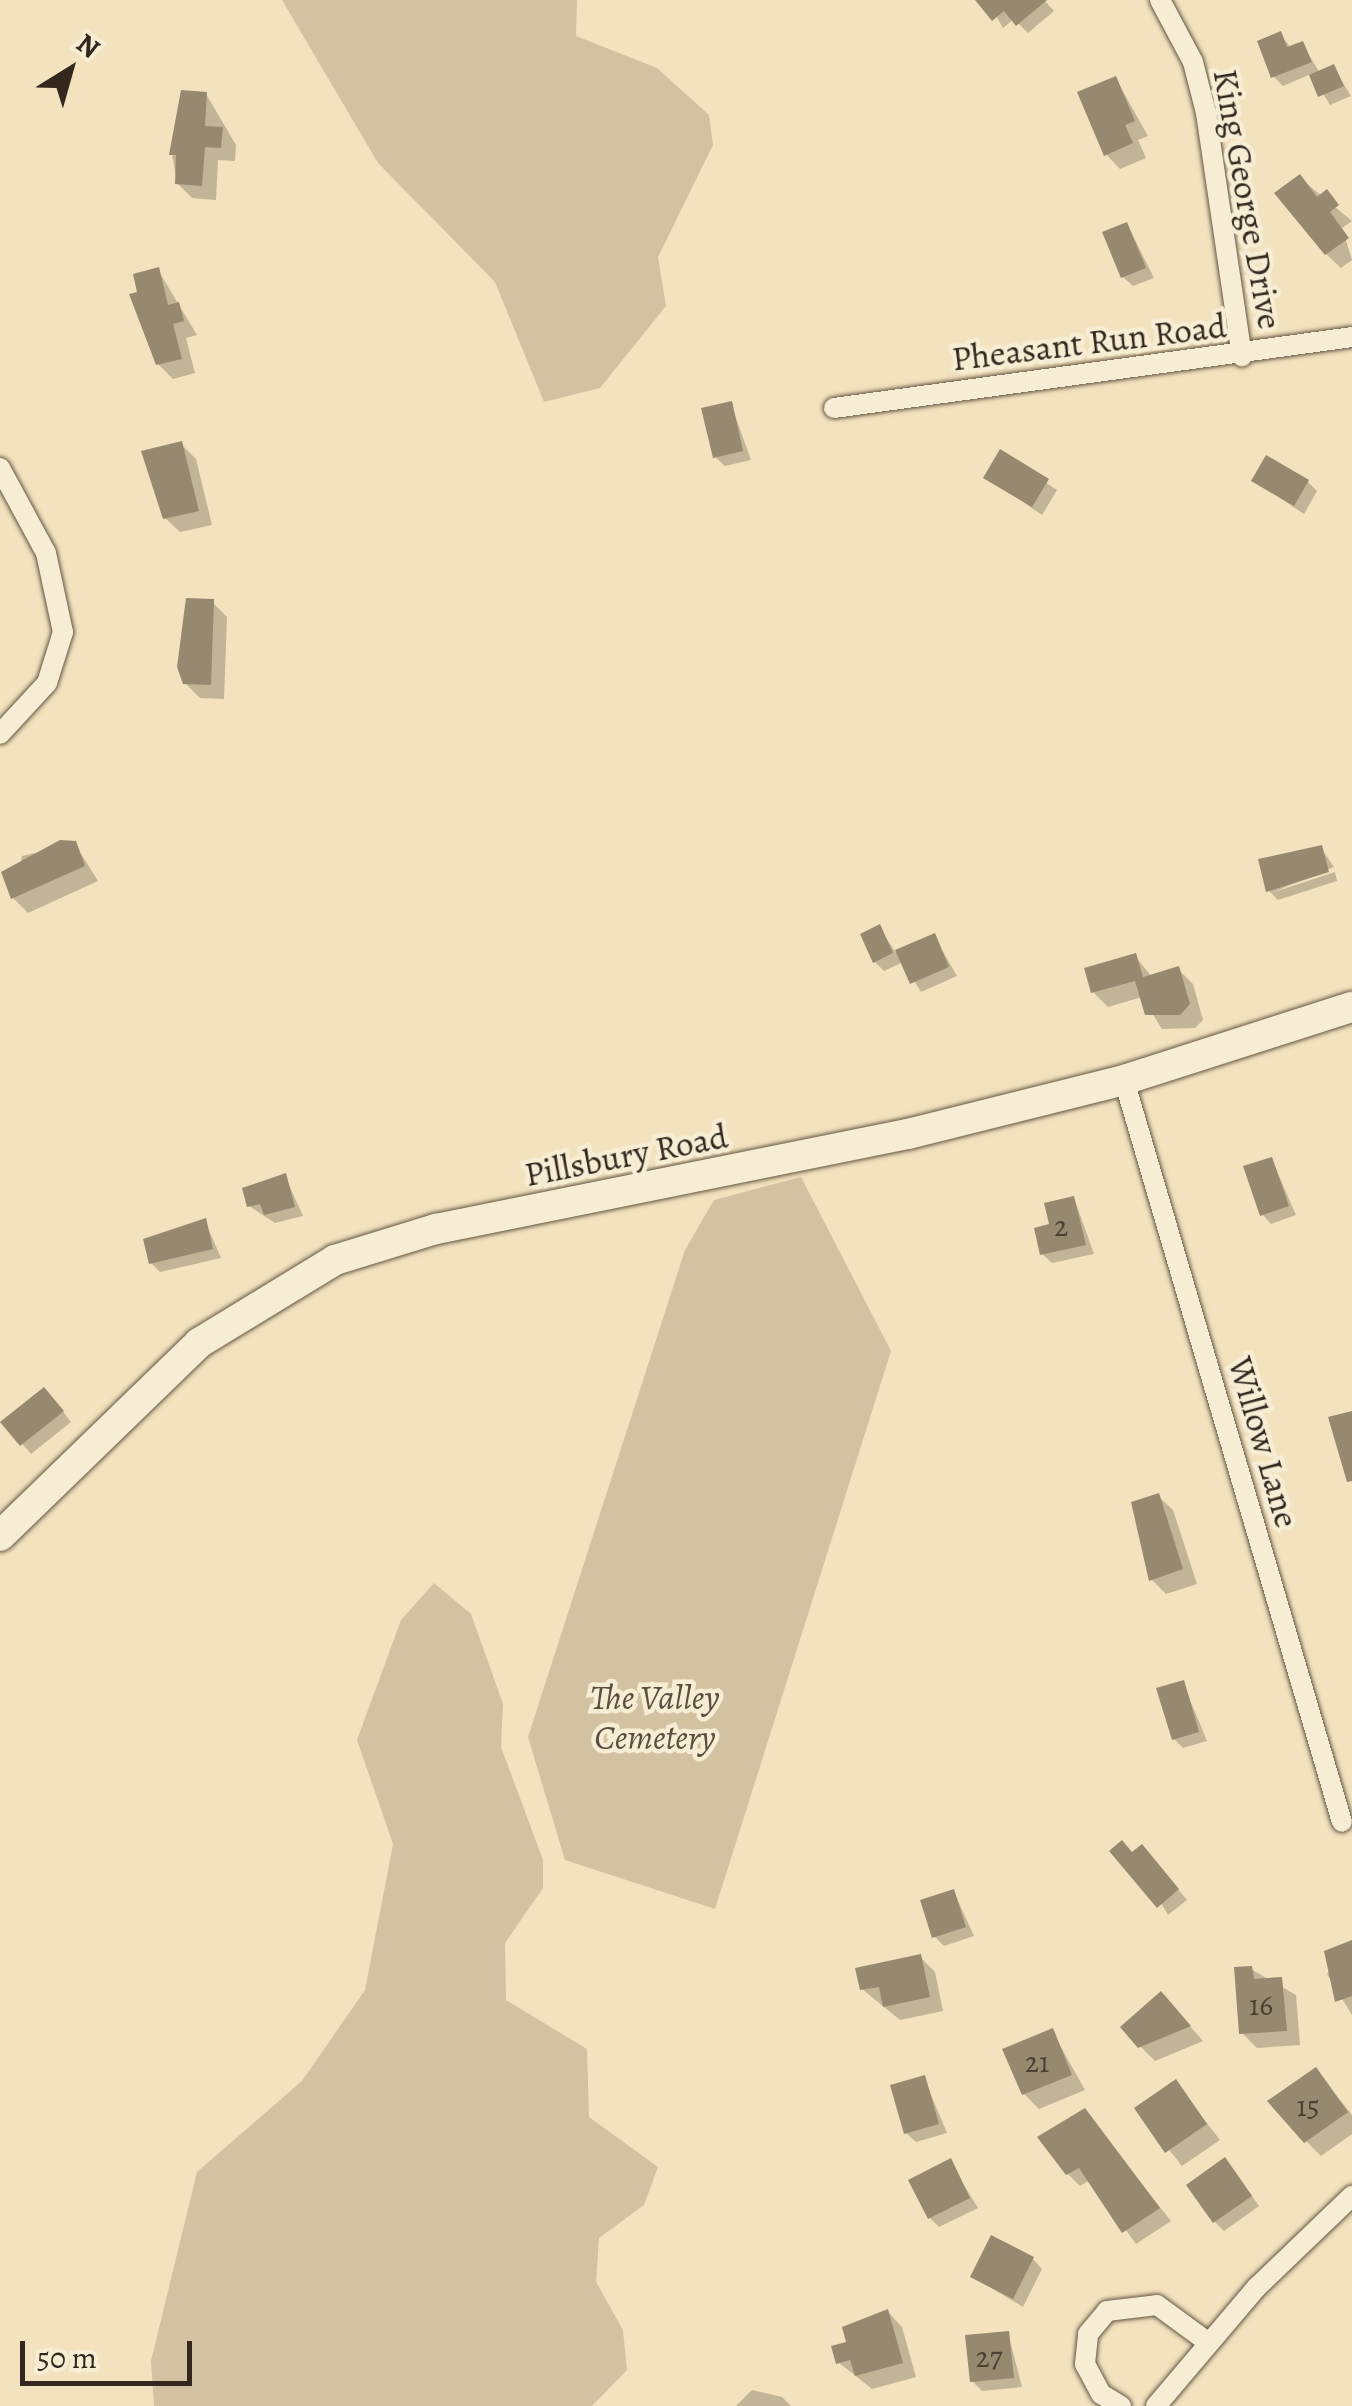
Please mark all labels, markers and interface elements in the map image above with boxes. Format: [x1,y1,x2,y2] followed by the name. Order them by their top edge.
[20,20,120,120] north arrow
[68,25,108,67] text: N
[1204,66,1292,332] street label: King George Drive
[949,304,1229,380] street label: Pheasant Run Road
[521,1115,731,1195] street label: Pillsbury Road
[1054,1208,1068,1244] house number: 2
[1220,1352,1308,1532] street label: Willow Lane
[590,1676,720,1758] park label: The Valley Cemetery
[1249,1987,1273,2023] house number: 16
[1025,2044,1049,2080] house number: 21
[1296,2088,1320,2124] house number: 15
[25,2321,198,2383] scale bar
[37,2338,97,2378] text: 50 m
[976,2339,1002,2375] house number: 27

